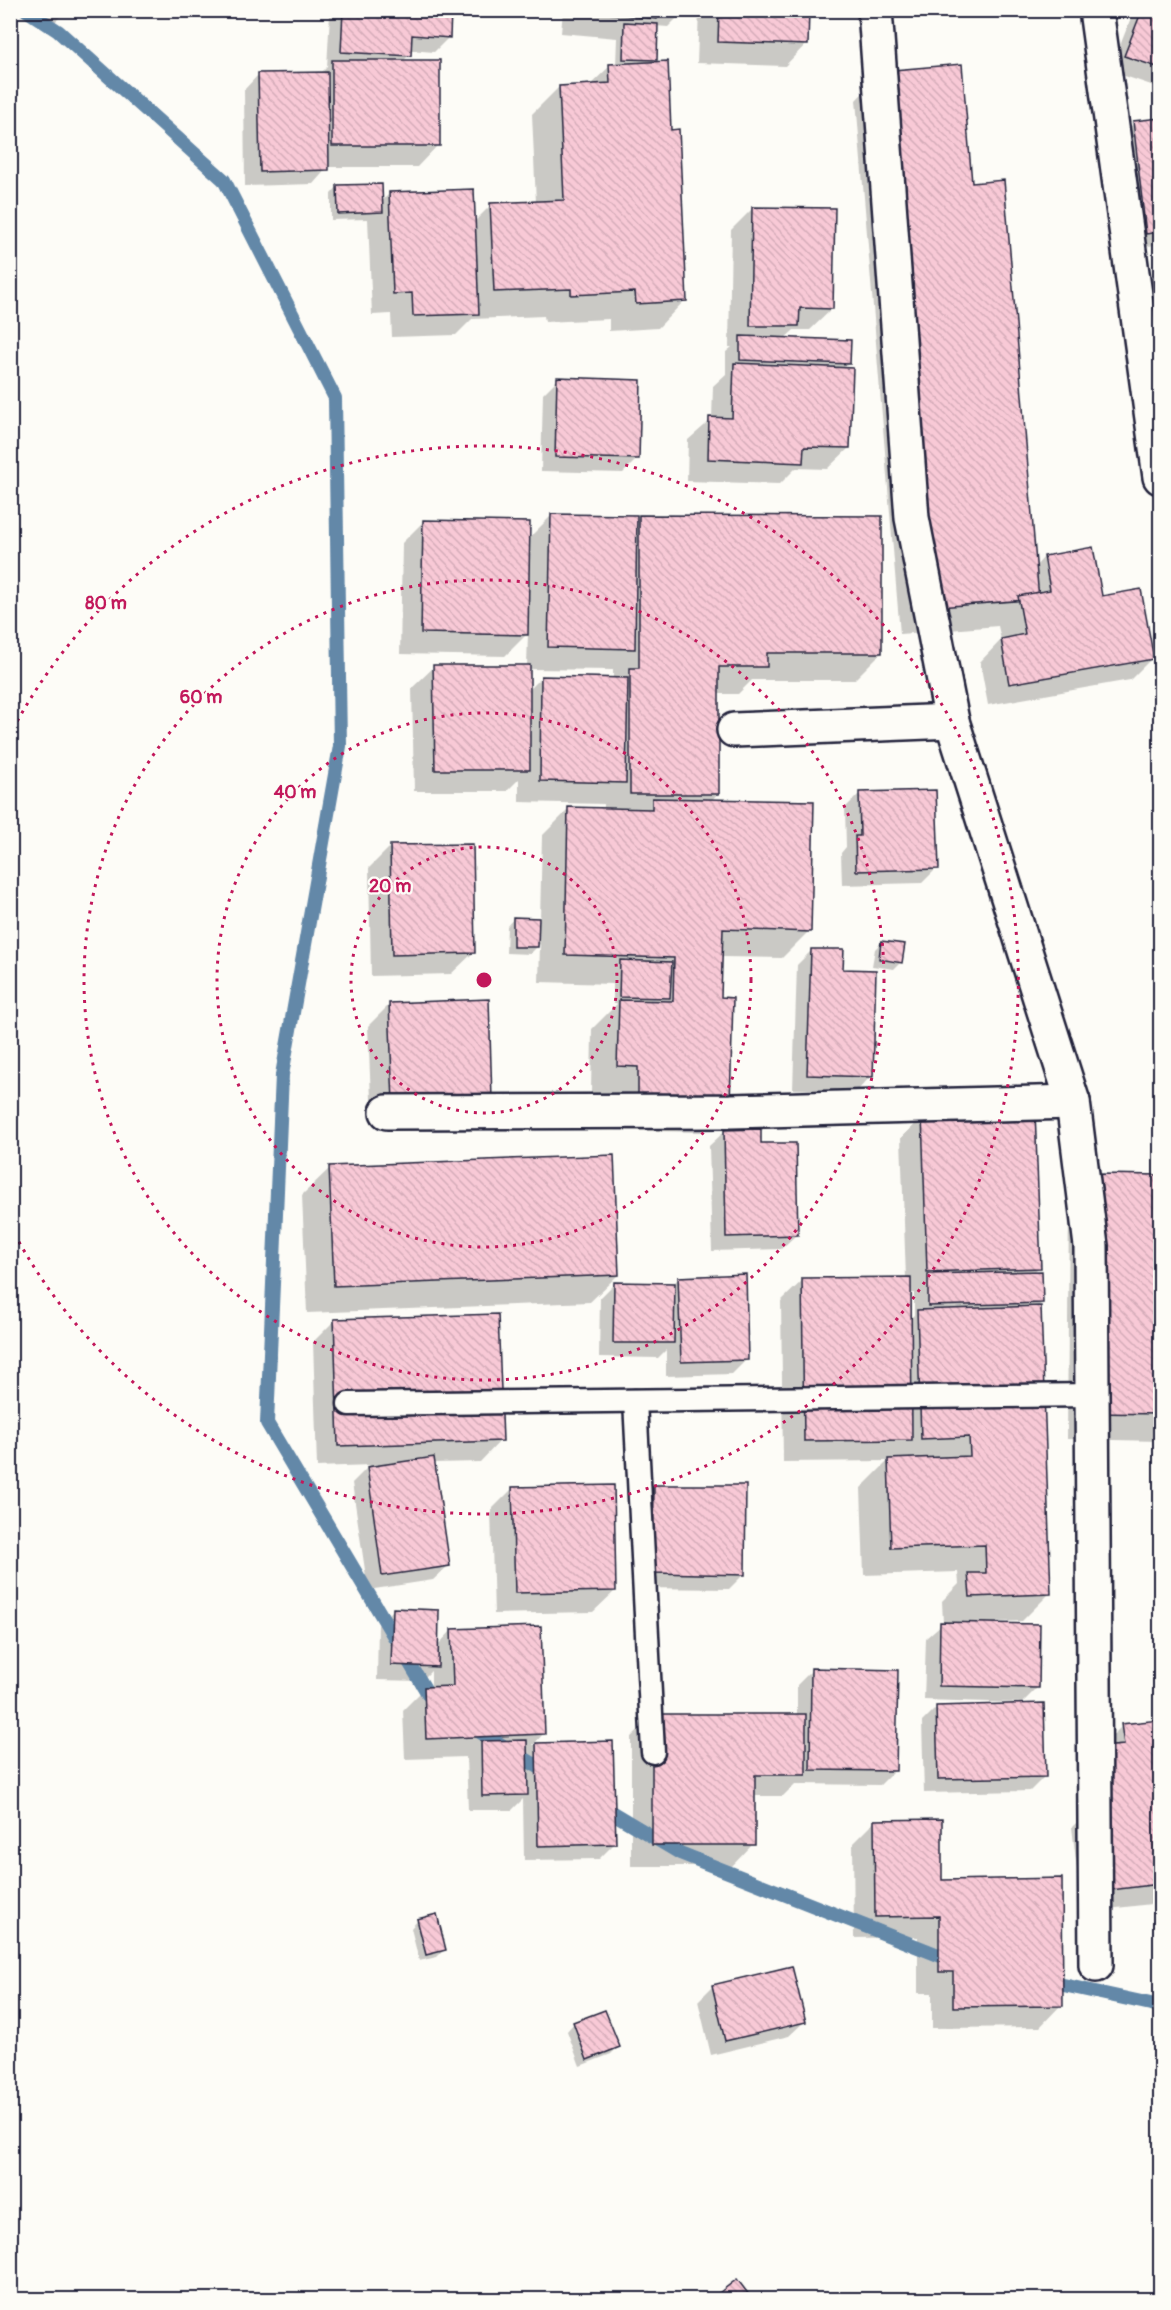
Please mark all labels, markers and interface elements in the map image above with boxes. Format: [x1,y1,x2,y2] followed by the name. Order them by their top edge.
[85,592,127,615] text: 80 m
[180,686,222,709] text: 60 m
[274,781,316,804] text: 40 m
[369,875,411,898] text: 20 m
[474,970,494,990] centre of rings

